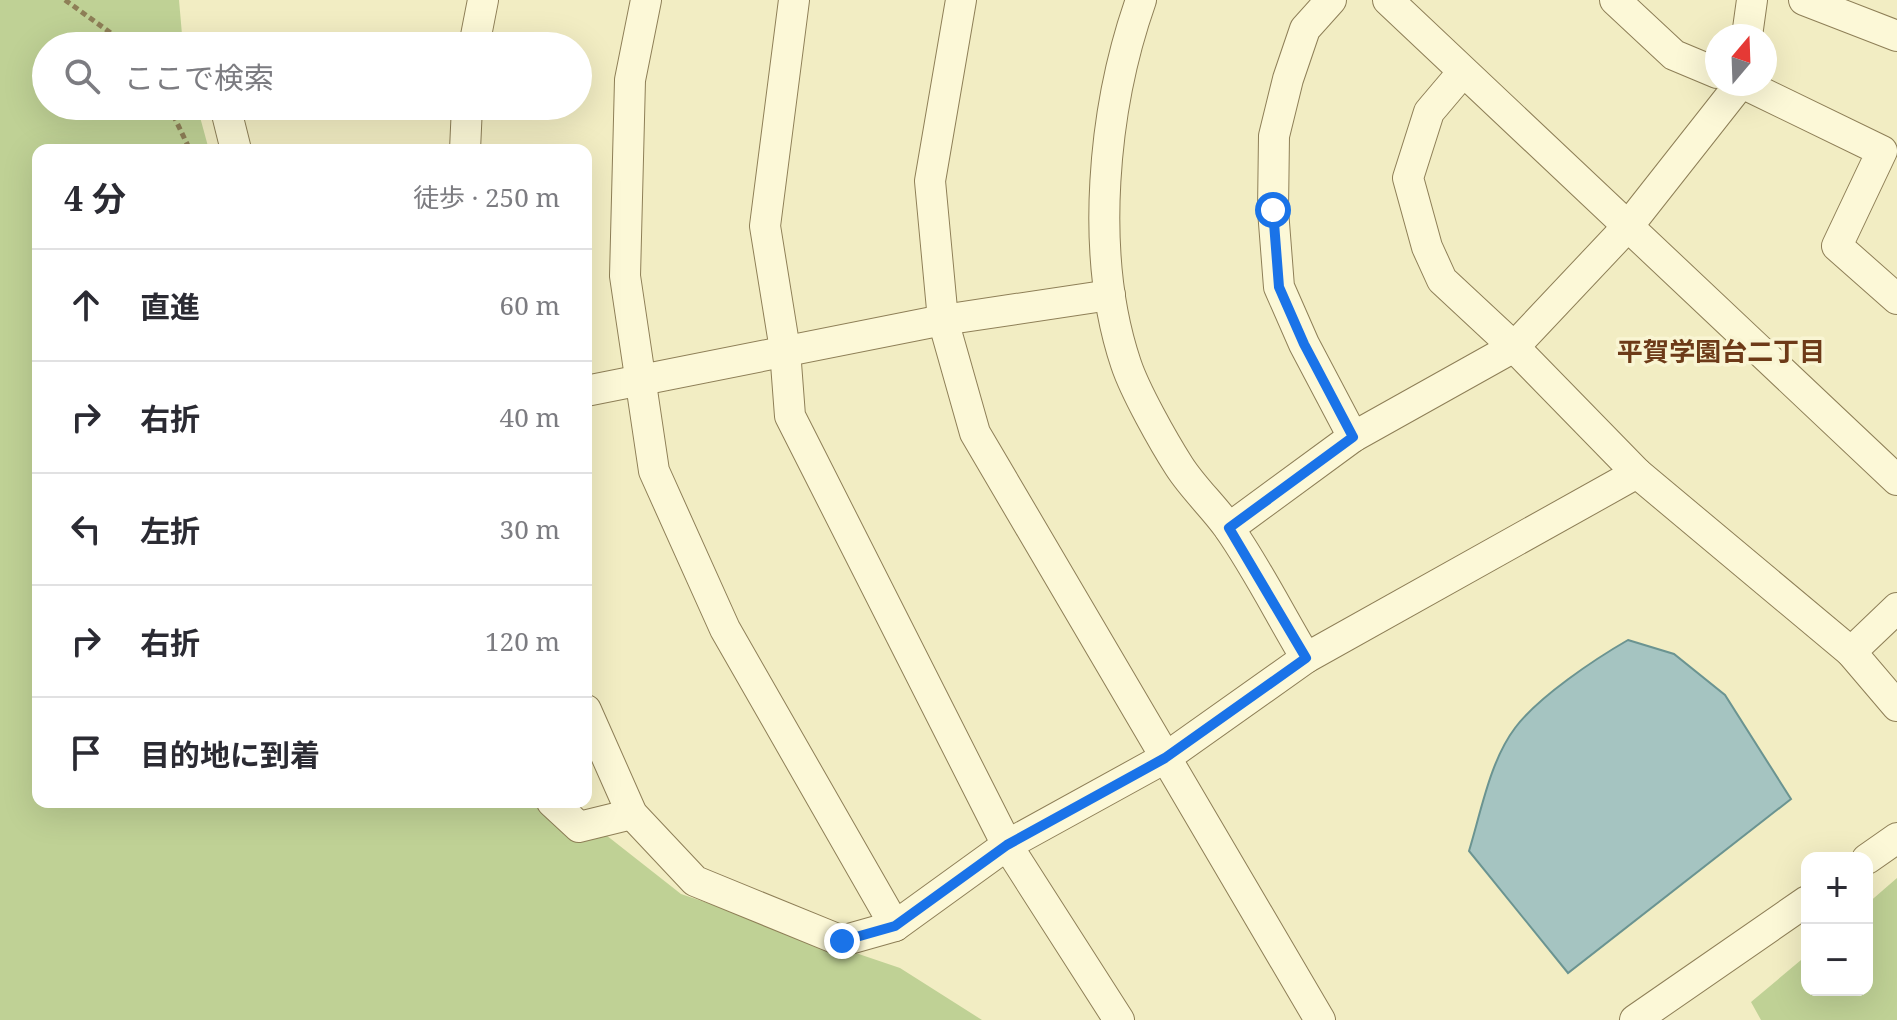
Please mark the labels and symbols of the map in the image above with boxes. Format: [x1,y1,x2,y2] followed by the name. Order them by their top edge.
[1705,24,1777,96] north arrow
[1255,192,1291,228] route start
[1617,333,1825,369] district label: 平賀学園台二丁目
[824,923,860,959] route end

